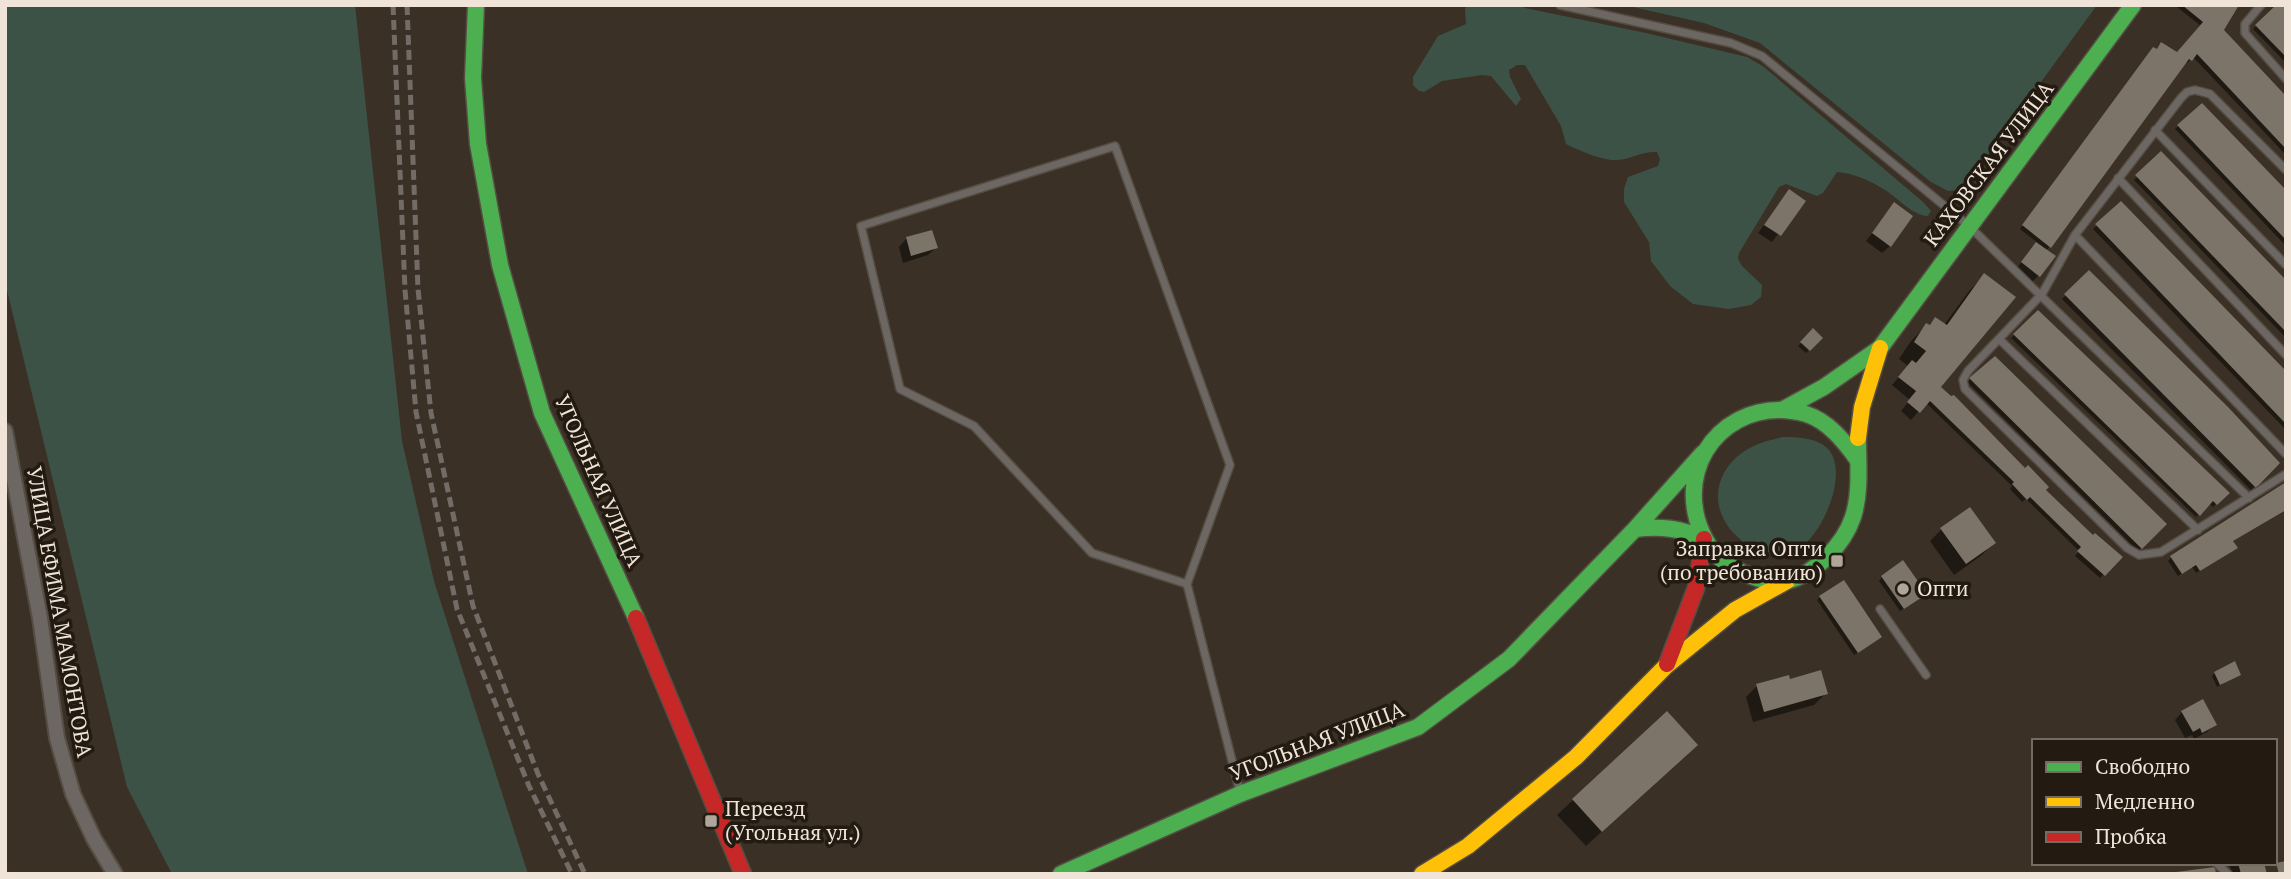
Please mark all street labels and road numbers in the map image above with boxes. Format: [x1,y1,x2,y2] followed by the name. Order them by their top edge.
[1917,75,2060,252] street label: КАХОВСКАЯ УЛИЦА
[548,390,650,572] street label: УГОЛЬНАЯ УЛИЦА
[21,464,100,760] street label: УЛИЦА ЕФИМА МАМОНТОВА
[1225,695,1409,787] street label: УГОЛЬНАЯ УЛИЦА

